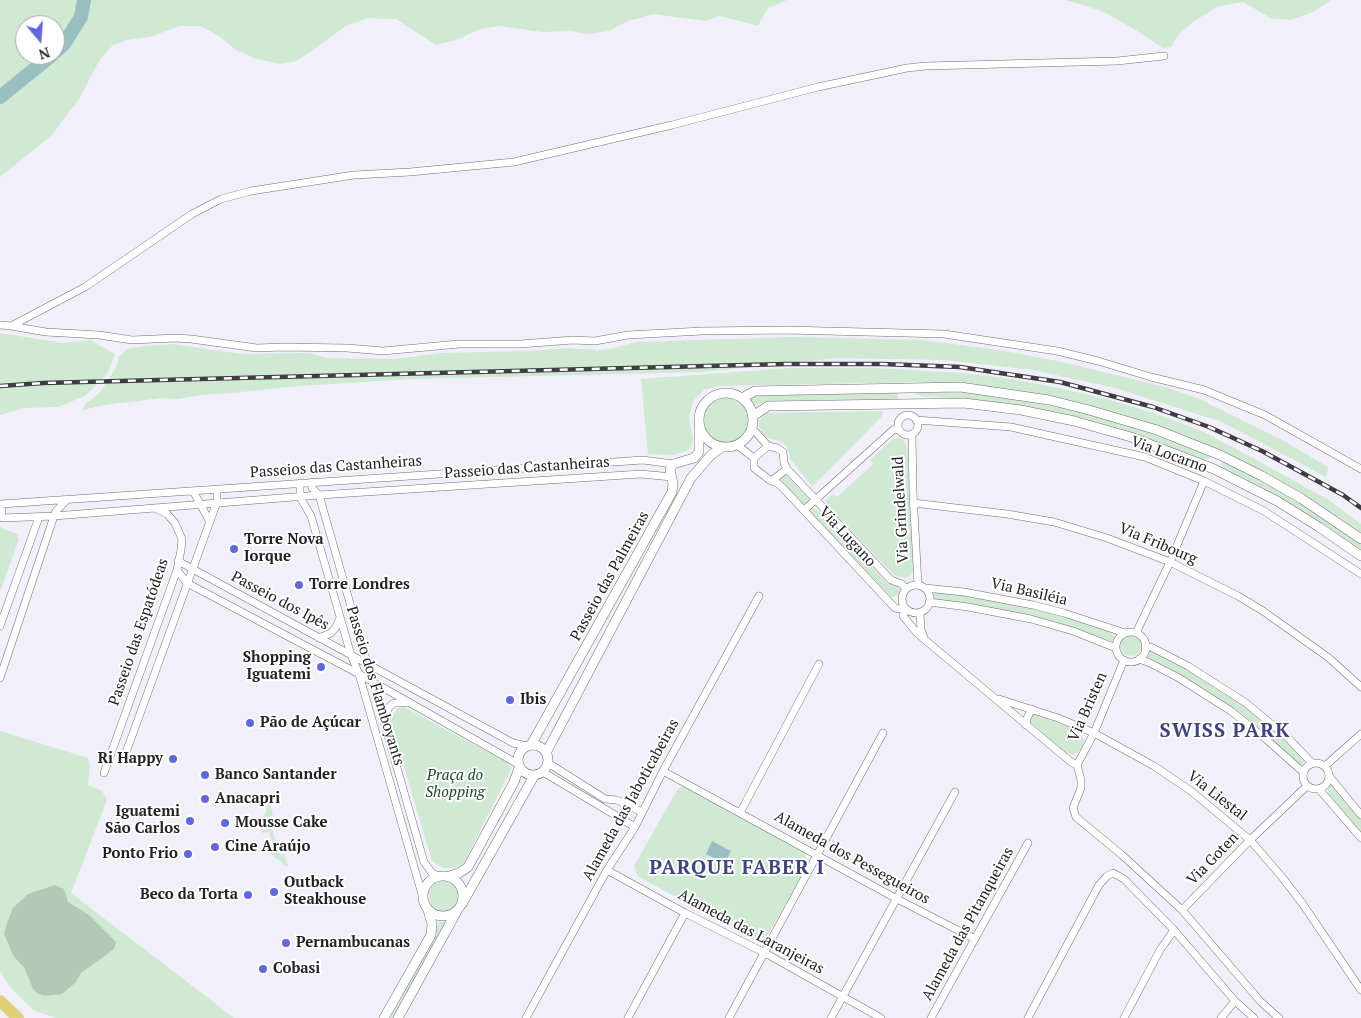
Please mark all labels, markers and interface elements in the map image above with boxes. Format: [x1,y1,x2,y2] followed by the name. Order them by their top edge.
[15,15,65,65] north arrow
[36,43,52,64] text: N
[1128,433,1210,477] street label: Via Locarno
[249,452,423,482] street label: Passeios das Castanheiras
[444,453,610,483] street label: Passeio das Castanheiras
[889,456,913,564] street label: Via Grindelwald
[815,503,879,571] street label: Via Lugano
[567,508,653,644] street label: Passeio das Palmeiras
[1116,519,1200,569] street label: Via Fribourg
[244,531,324,566] place label: Torre Nova Iorque
[228,543,240,555] marker: Torre Nova Iorque
[105,556,173,708] street label: Passeio das Espatódeas
[228,568,332,634] street label: Passeio dos Ipês
[989,574,1069,610] street label: Via Basiléia
[309,576,410,594] place label: Torre Londres
[293,579,305,591] marker: Torre Londres
[342,604,408,768] street label: Passeio dos Flamboyants
[243,649,311,684] place label: Shopping Iguatemi
[315,661,327,673] marker: Shopping Iguatemi
[1065,670,1111,744] street label: Via Bristen
[520,691,546,709] place label: Ibis
[504,694,516,706] marker: Ibis
[260,714,361,732] place label: Pão de Açúcar
[579,716,683,884] street label: Alameda das Jaboticabeiras
[244,717,256,729] marker: Pão de Açúcar
[1158,719,1292,743] district label: SWISS PARK
[98,750,163,768] place label: Ri Happy
[167,753,179,765] marker: Ri Happy
[215,766,337,784] place label: Banco Santander
[425,767,485,802] park label: Praça do Shopping
[1184,767,1250,825] street label: Via Liestal
[199,769,211,781] marker: Banco Santander
[215,790,280,808] place label: Anacapri
[199,793,211,805] marker: Anacapri
[105,803,180,838] place label: Iguatemi São Carlos
[771,808,933,908] street label: Alameda dos Pessegueiros
[235,814,328,832] place label: Mousse Cake
[184,815,196,827] marker: Iguatemi São Carlos
[219,817,231,829] marker: Mousse Cake
[1183,829,1243,889] street label: Via Goten
[225,838,310,856] place label: Cine Araújo
[209,841,221,853] marker: Cine Araújo
[918,844,1018,1004] street label: Alameda das Pitanqueiras
[102,845,178,863] place label: Ponto Frio
[182,848,194,860] marker: Ponto Frio
[647,856,827,880] district label: PARQUE FABER I
[284,874,366,909] place label: Outback Steakhouse
[140,886,238,904] place label: Beco da Torta
[268,886,280,898] marker: Outback Steakhouse
[675,886,827,978] street label: Alameda das Laranjeiras
[242,889,254,901] marker: Beco da Torta
[296,934,410,952] place label: Pernambucanas
[280,937,292,949] marker: Pernambucanas
[273,960,320,978] place label: Cobasi
[257,963,269,975] marker: Cobasi

